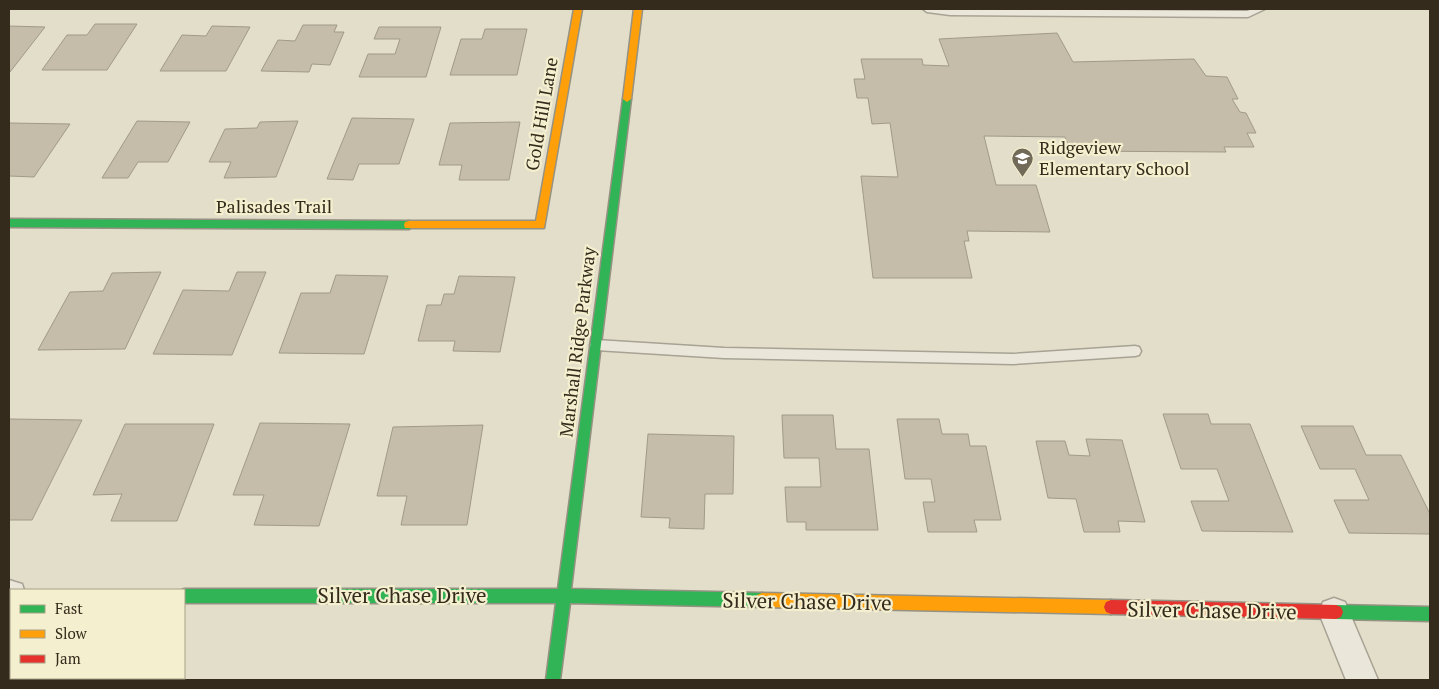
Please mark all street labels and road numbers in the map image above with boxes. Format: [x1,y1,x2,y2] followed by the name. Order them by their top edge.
[519,55,563,172] street label: Gold Hill Lane
[216,194,332,218] street label: Palisades Trail
[553,245,601,438] street label: Marshall Ridge Parkway
[317,581,487,609] street label: Silver Chase Drive
[722,586,892,616] street label: Silver Chase Drive
[1127,595,1297,625] street label: Silver Chase Drive

